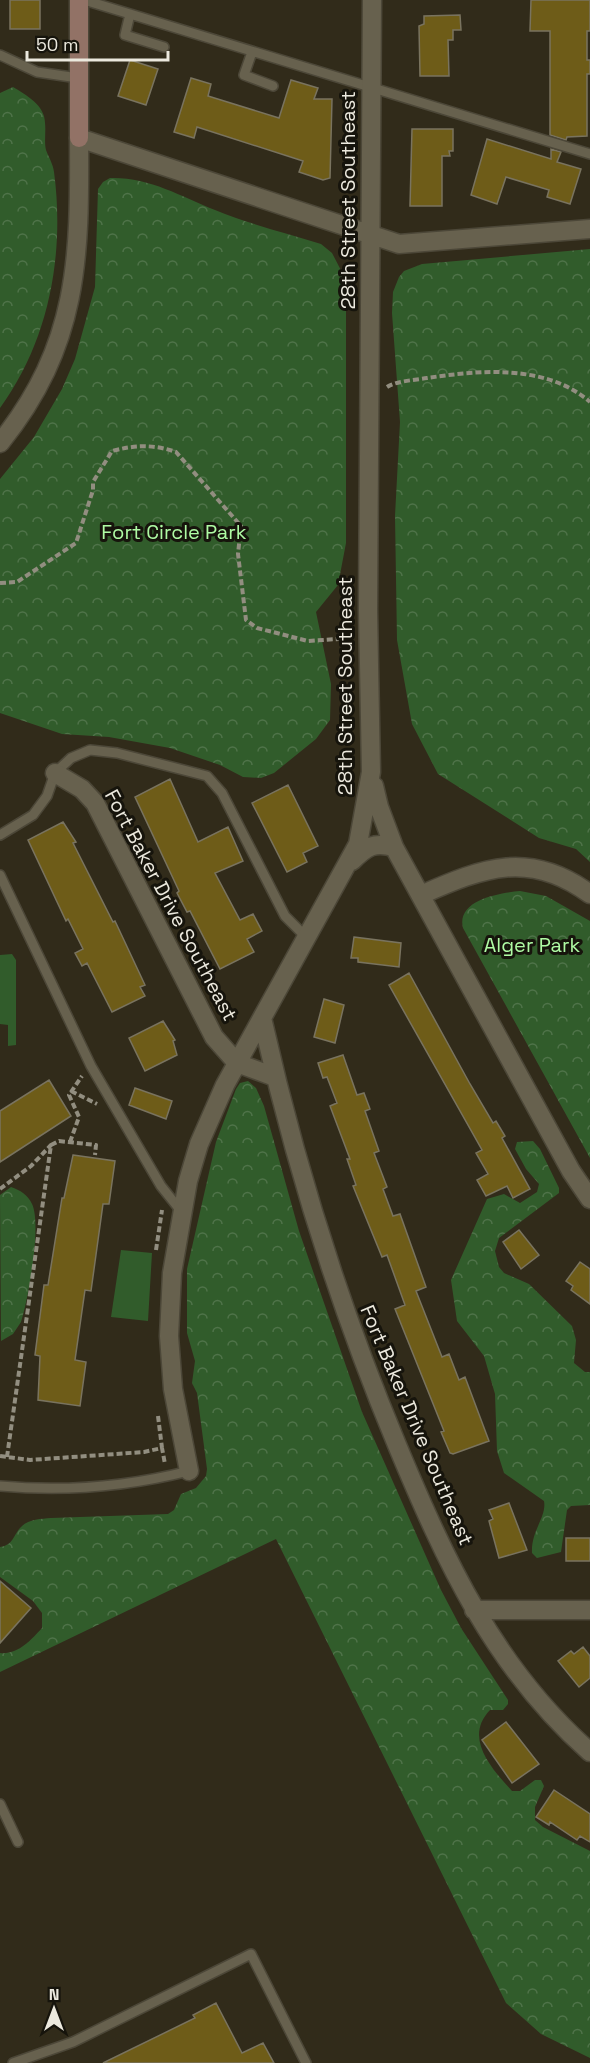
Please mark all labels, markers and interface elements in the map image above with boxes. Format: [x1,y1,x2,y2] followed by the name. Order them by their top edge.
[27,24,168,62] scale bar
[36,33,78,56] text: 50 m
[335,91,361,309] street label: 28th Street Southeast
[101,519,247,545] park label: Fort Circle Park
[332,577,358,795] street label: 28th Street Southeast
[99,785,243,1025] street label: Fort Baker Drive Southeast
[484,932,580,958] park label: Alger Park
[355,1301,479,1549] street label: Fort Baker Drive Southeast
[24,1979,84,2039] north arrow
[49,1984,59,2005] text: N

